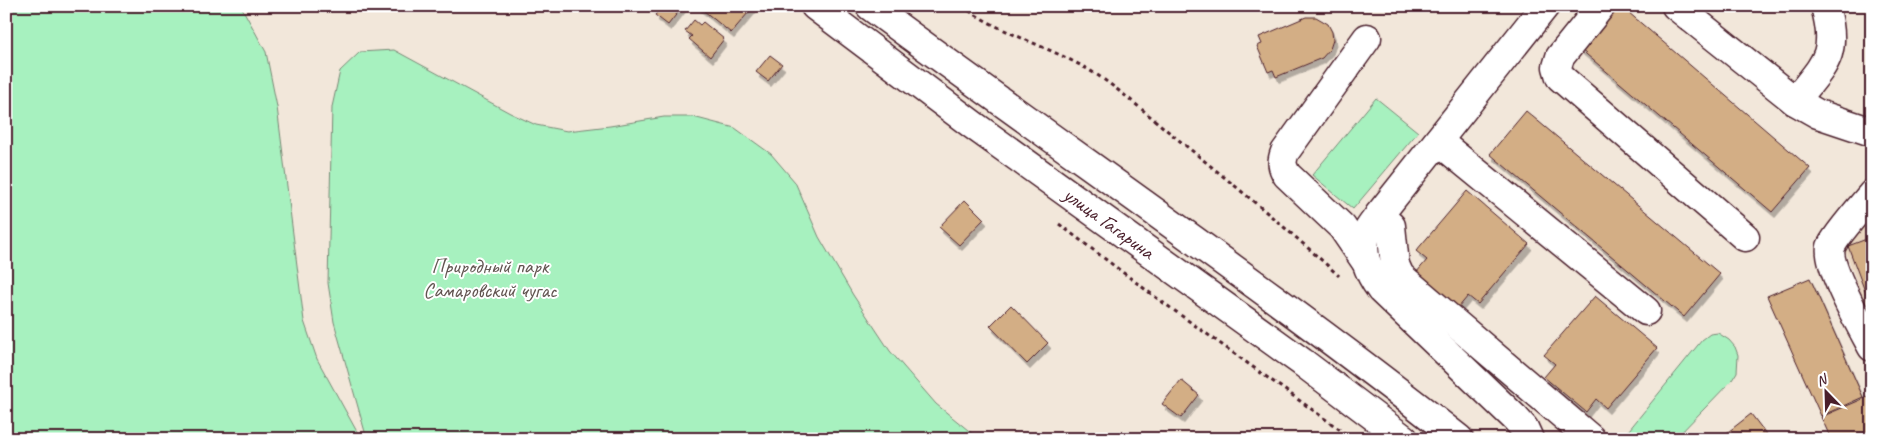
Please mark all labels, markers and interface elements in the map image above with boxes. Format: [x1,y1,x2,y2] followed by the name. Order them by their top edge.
[1057,180,1161,266] street label: улица Гагарина
[423,253,558,303] park label: Природный парк Самаровский чугас
[1800,368,1850,418] north arrow
[1814,370,1831,390] text: N

